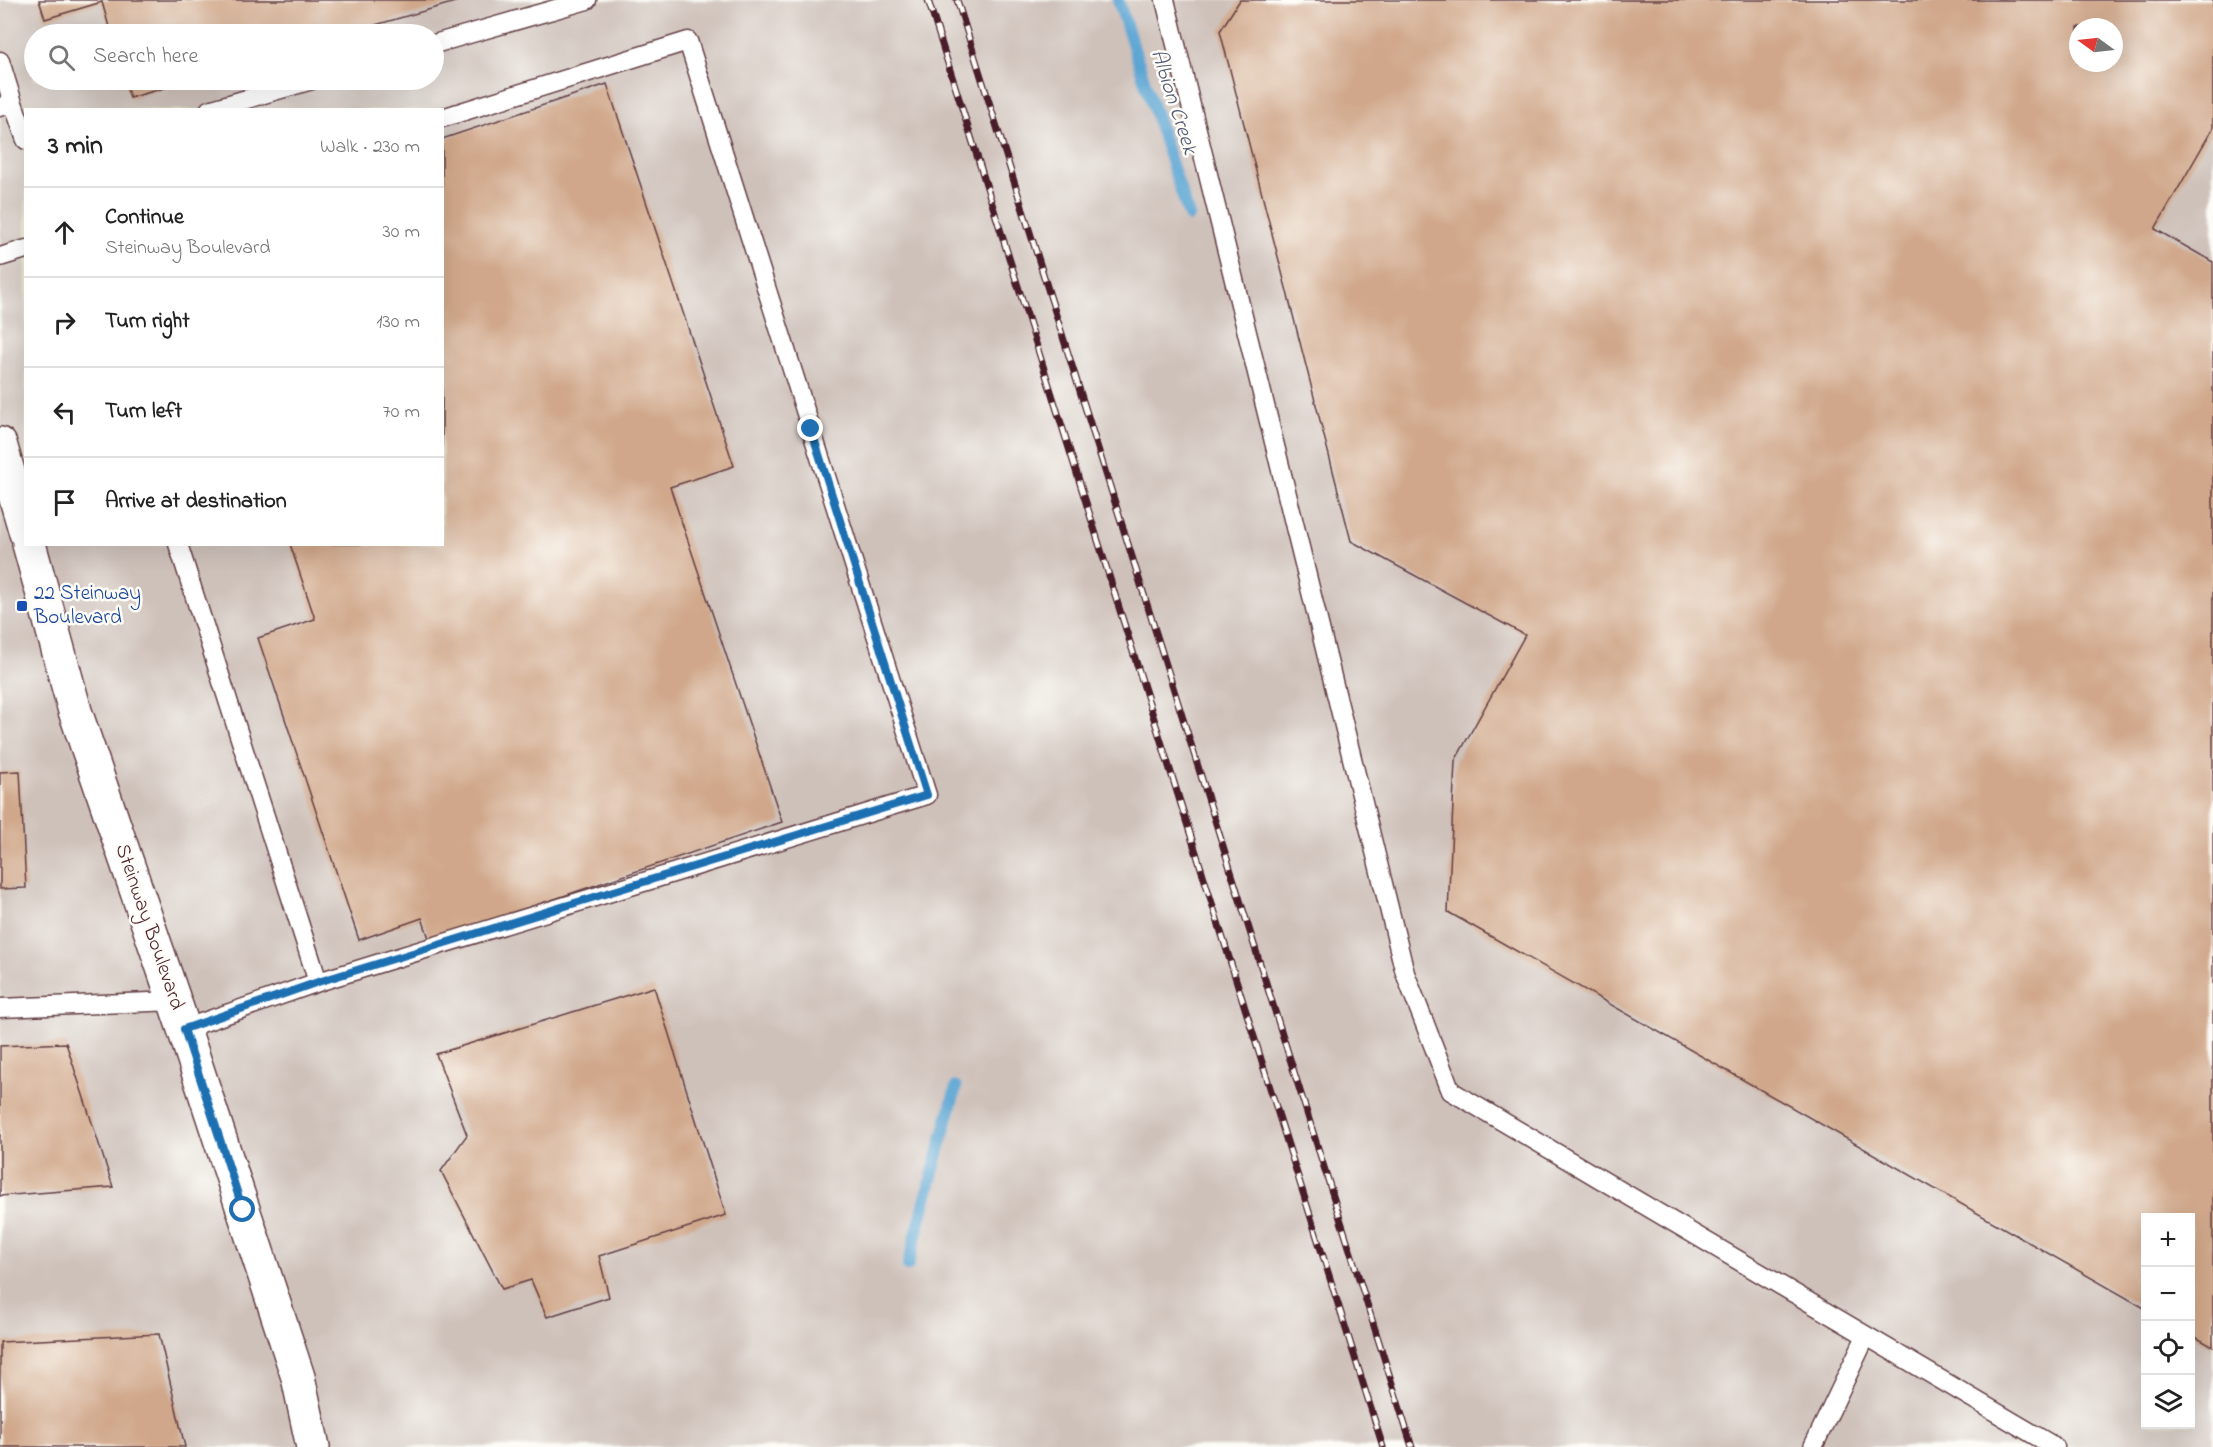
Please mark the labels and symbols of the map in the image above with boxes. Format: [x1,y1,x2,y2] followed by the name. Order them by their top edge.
[2069,18,2123,72] north arrow
[1141,45,1205,160] water label: Albion Creek
[797,415,823,441] route end
[33,579,141,633] place label: 22 Steinway Boulevard
[15,599,29,613] marker: 22 Steinway Boulevard
[105,840,192,1015] street label: Steinway Boulevard
[229,1196,255,1222] route start

